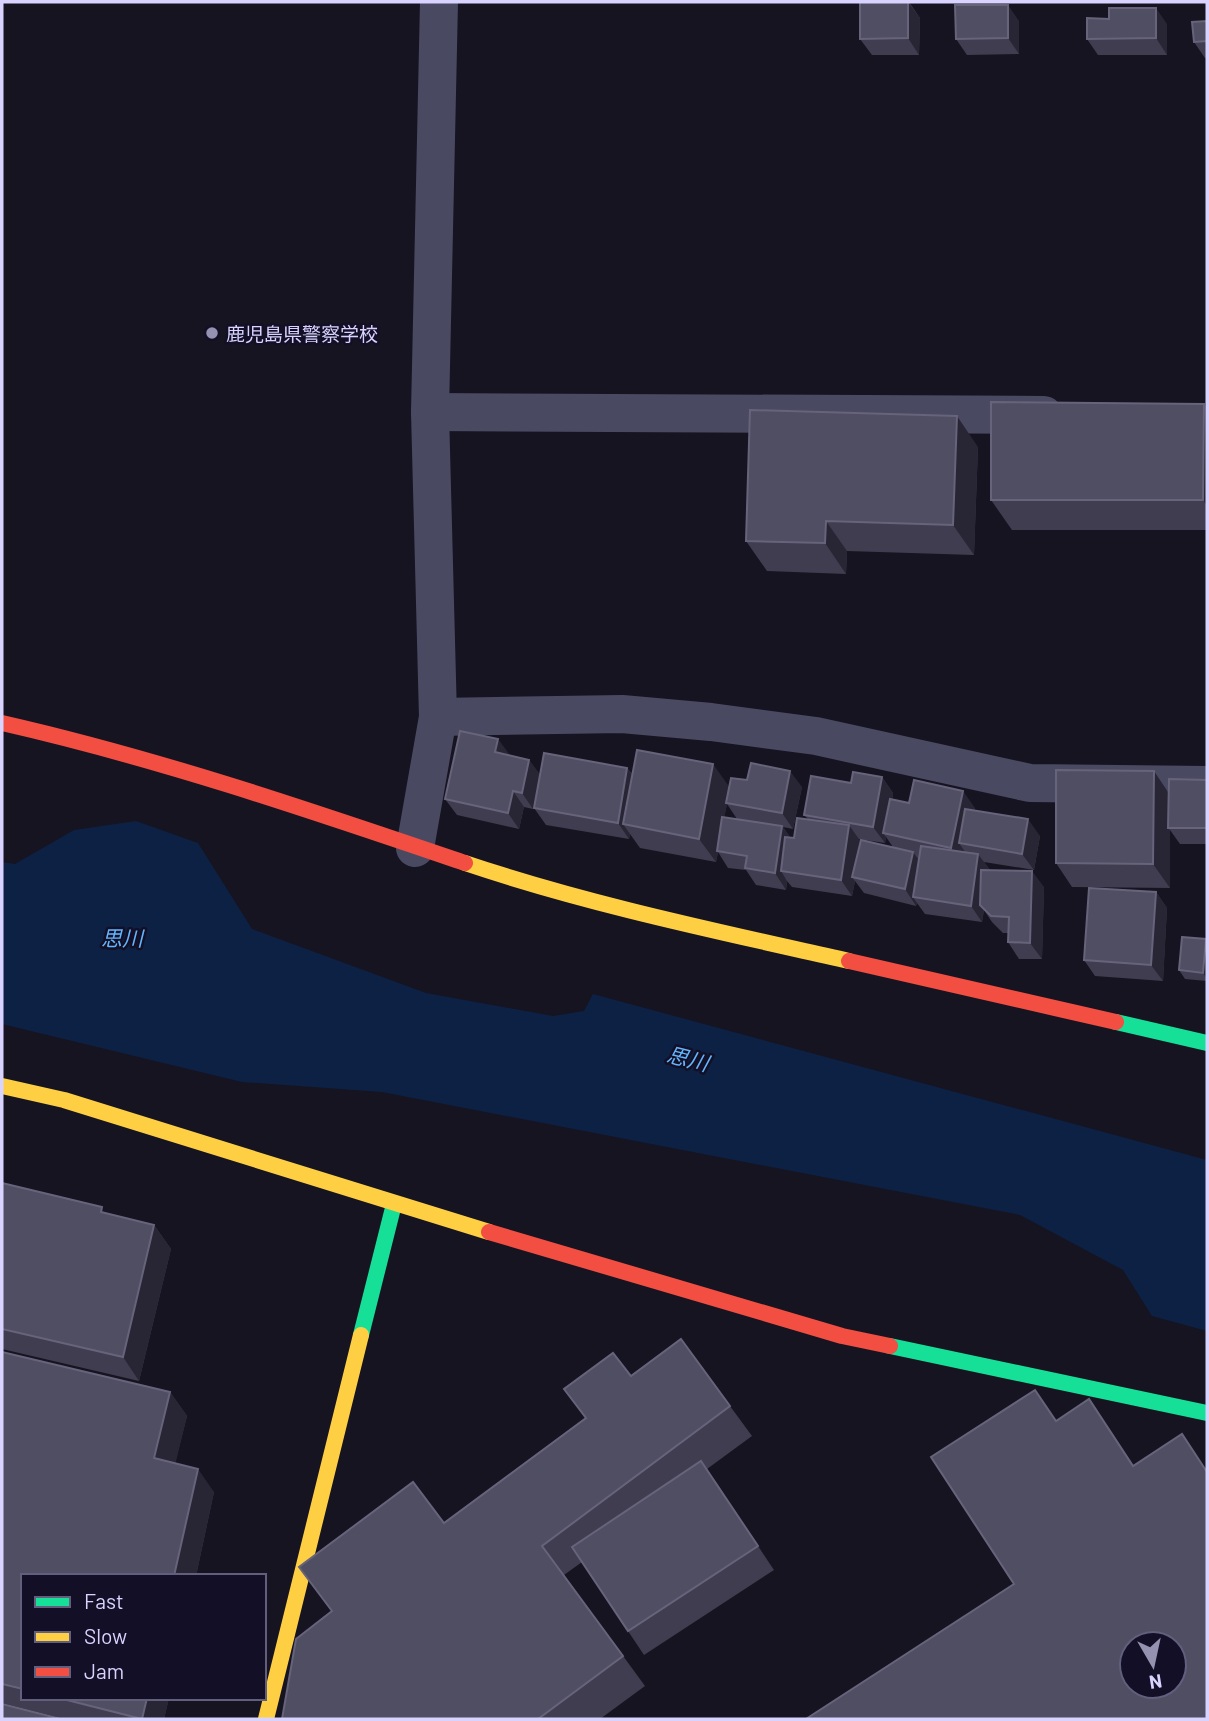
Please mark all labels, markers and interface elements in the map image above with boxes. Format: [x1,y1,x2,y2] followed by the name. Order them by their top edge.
[226,322,378,345] place label: 鹿児島県警察学校
[204,325,220,341] marker: 鹿児島県警察学校
[101,925,145,950] water label: 思川
[665,1041,713,1076] water label: 思川
[21,1574,266,1700] legend
[84,1588,124,1613] text: Fast
[84,1623,127,1648] text: Slow
[1118,1630,1188,1700] north arrow
[84,1658,124,1683] text: Jam
[1148,1670,1164,1695] text: N

